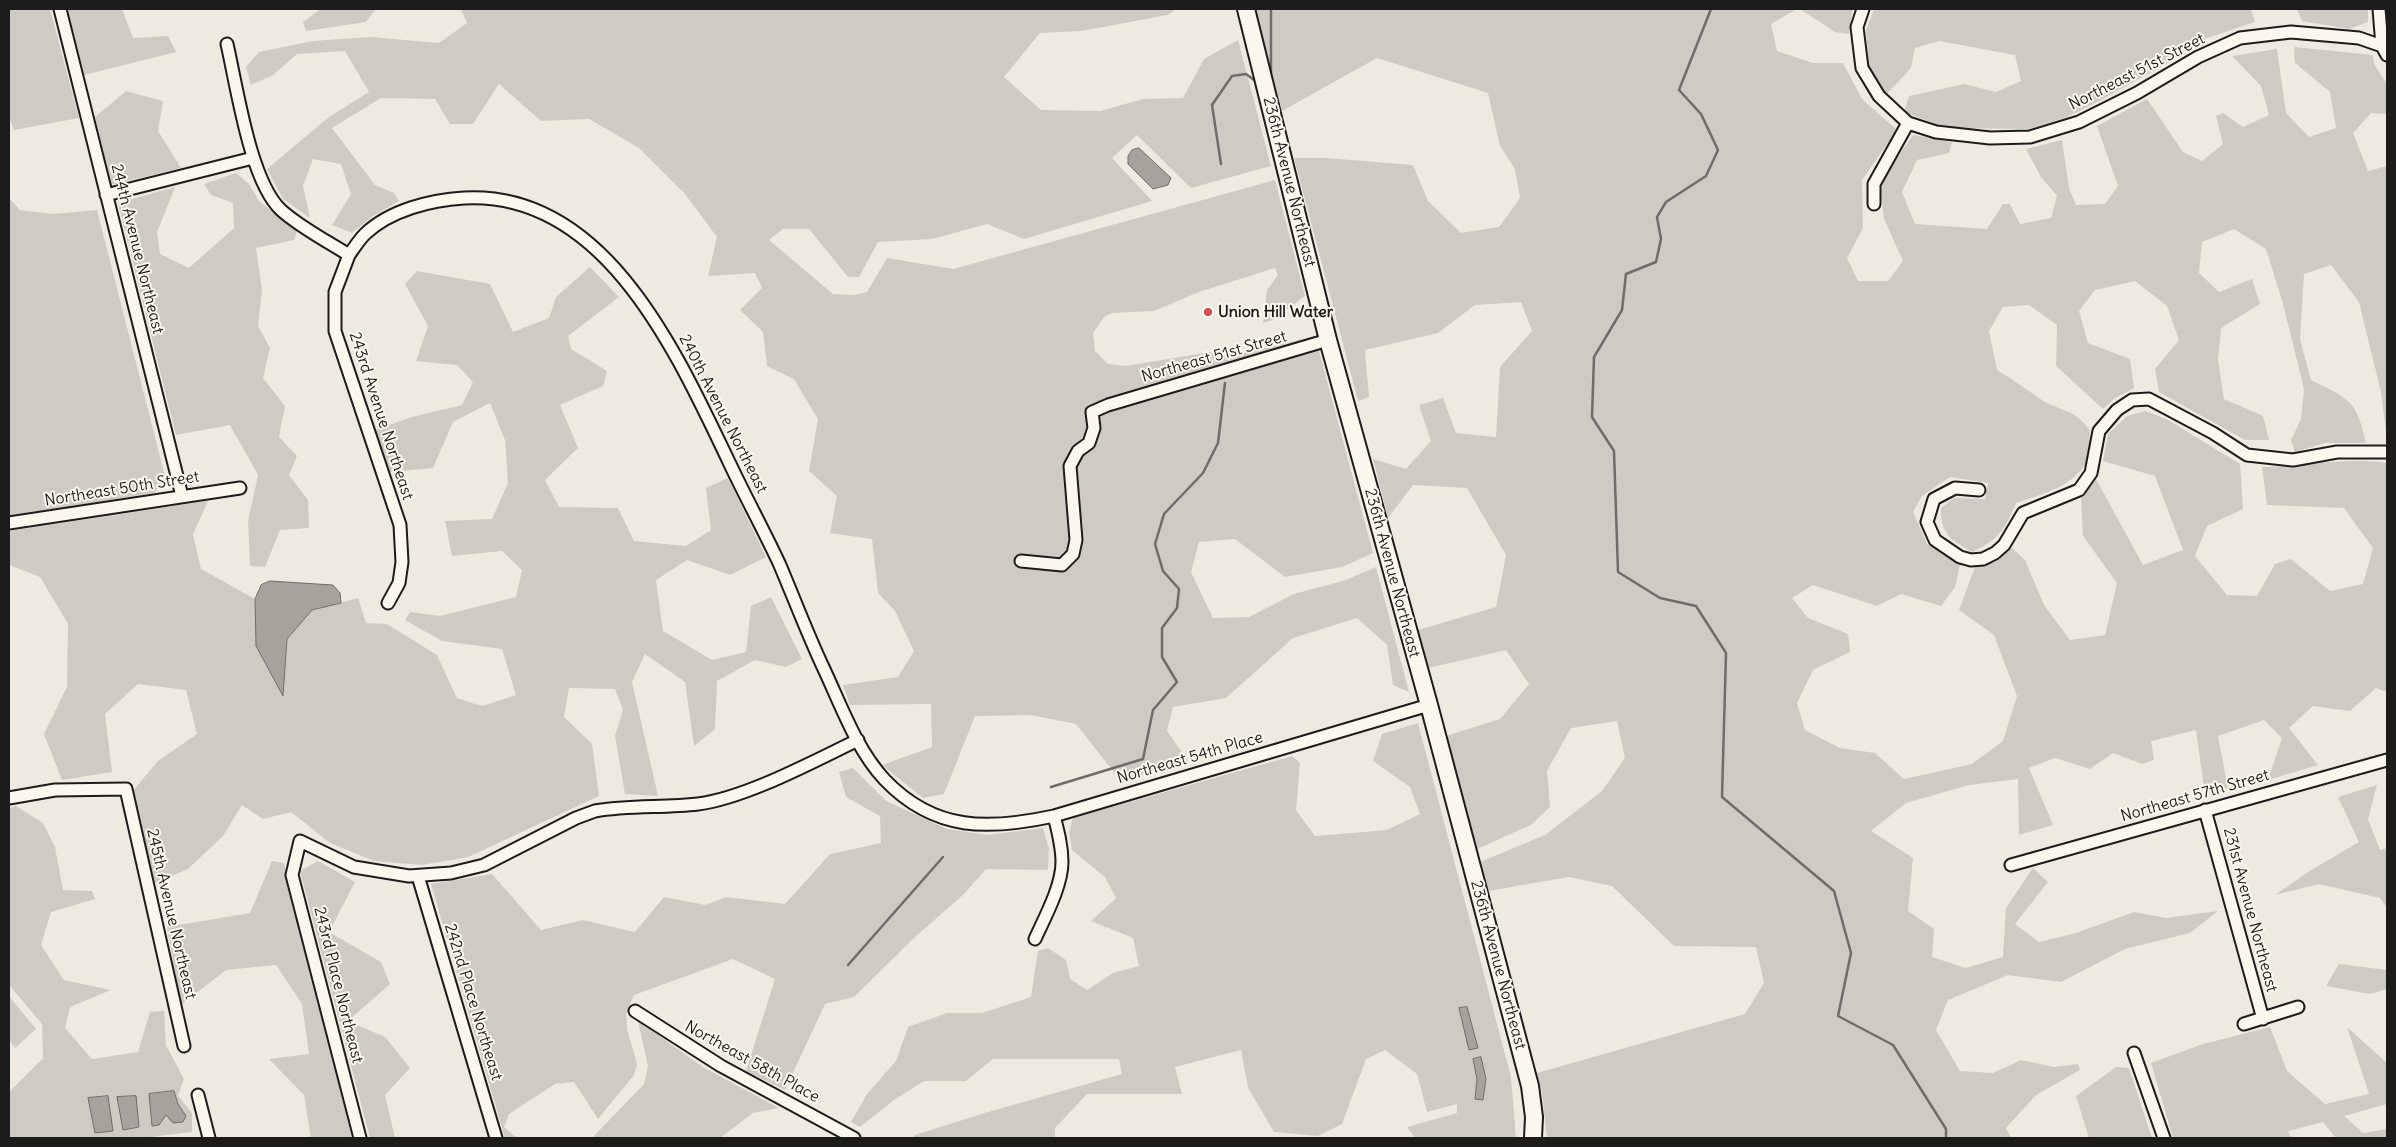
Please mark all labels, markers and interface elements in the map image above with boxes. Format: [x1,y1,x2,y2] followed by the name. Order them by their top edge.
[2066,29,2208,115] street label: Northeast 51st Street
[1259,95,1319,269] street label: 236th Avenue Northeast
[107,162,167,336] street label: 244th Avenue Northeast
[1218,302,1333,322] place label: Union Hill Water
[1202,306,1214,318] marker: Union Hill Water
[1139,327,1289,387] street label: Northeast 51st Street
[345,330,417,502] street label: 243rd Avenue Northeast
[675,331,771,497] street label: 240th Avenue Northeast
[43,467,201,511] street label: Northeast 50th Street
[1360,486,1424,660] street label: 236th Avenue Northeast
[1115,728,1265,788] street label: Northeast 54th Place
[2119,766,2271,826] street label: Northeast 57th Street
[2219,826,2281,994] street label: 231st Avenue Northeast
[142,827,200,1001] street label: 245th Avenue Northeast
[1466,878,1530,1052] street label: 236th Avenue Northeast
[309,905,367,1065] street label: 243rd Place Northeast
[440,921,506,1083] street label: 242nd Place Northeast
[681,1017,823,1107] street label: Northeast 58th Place

